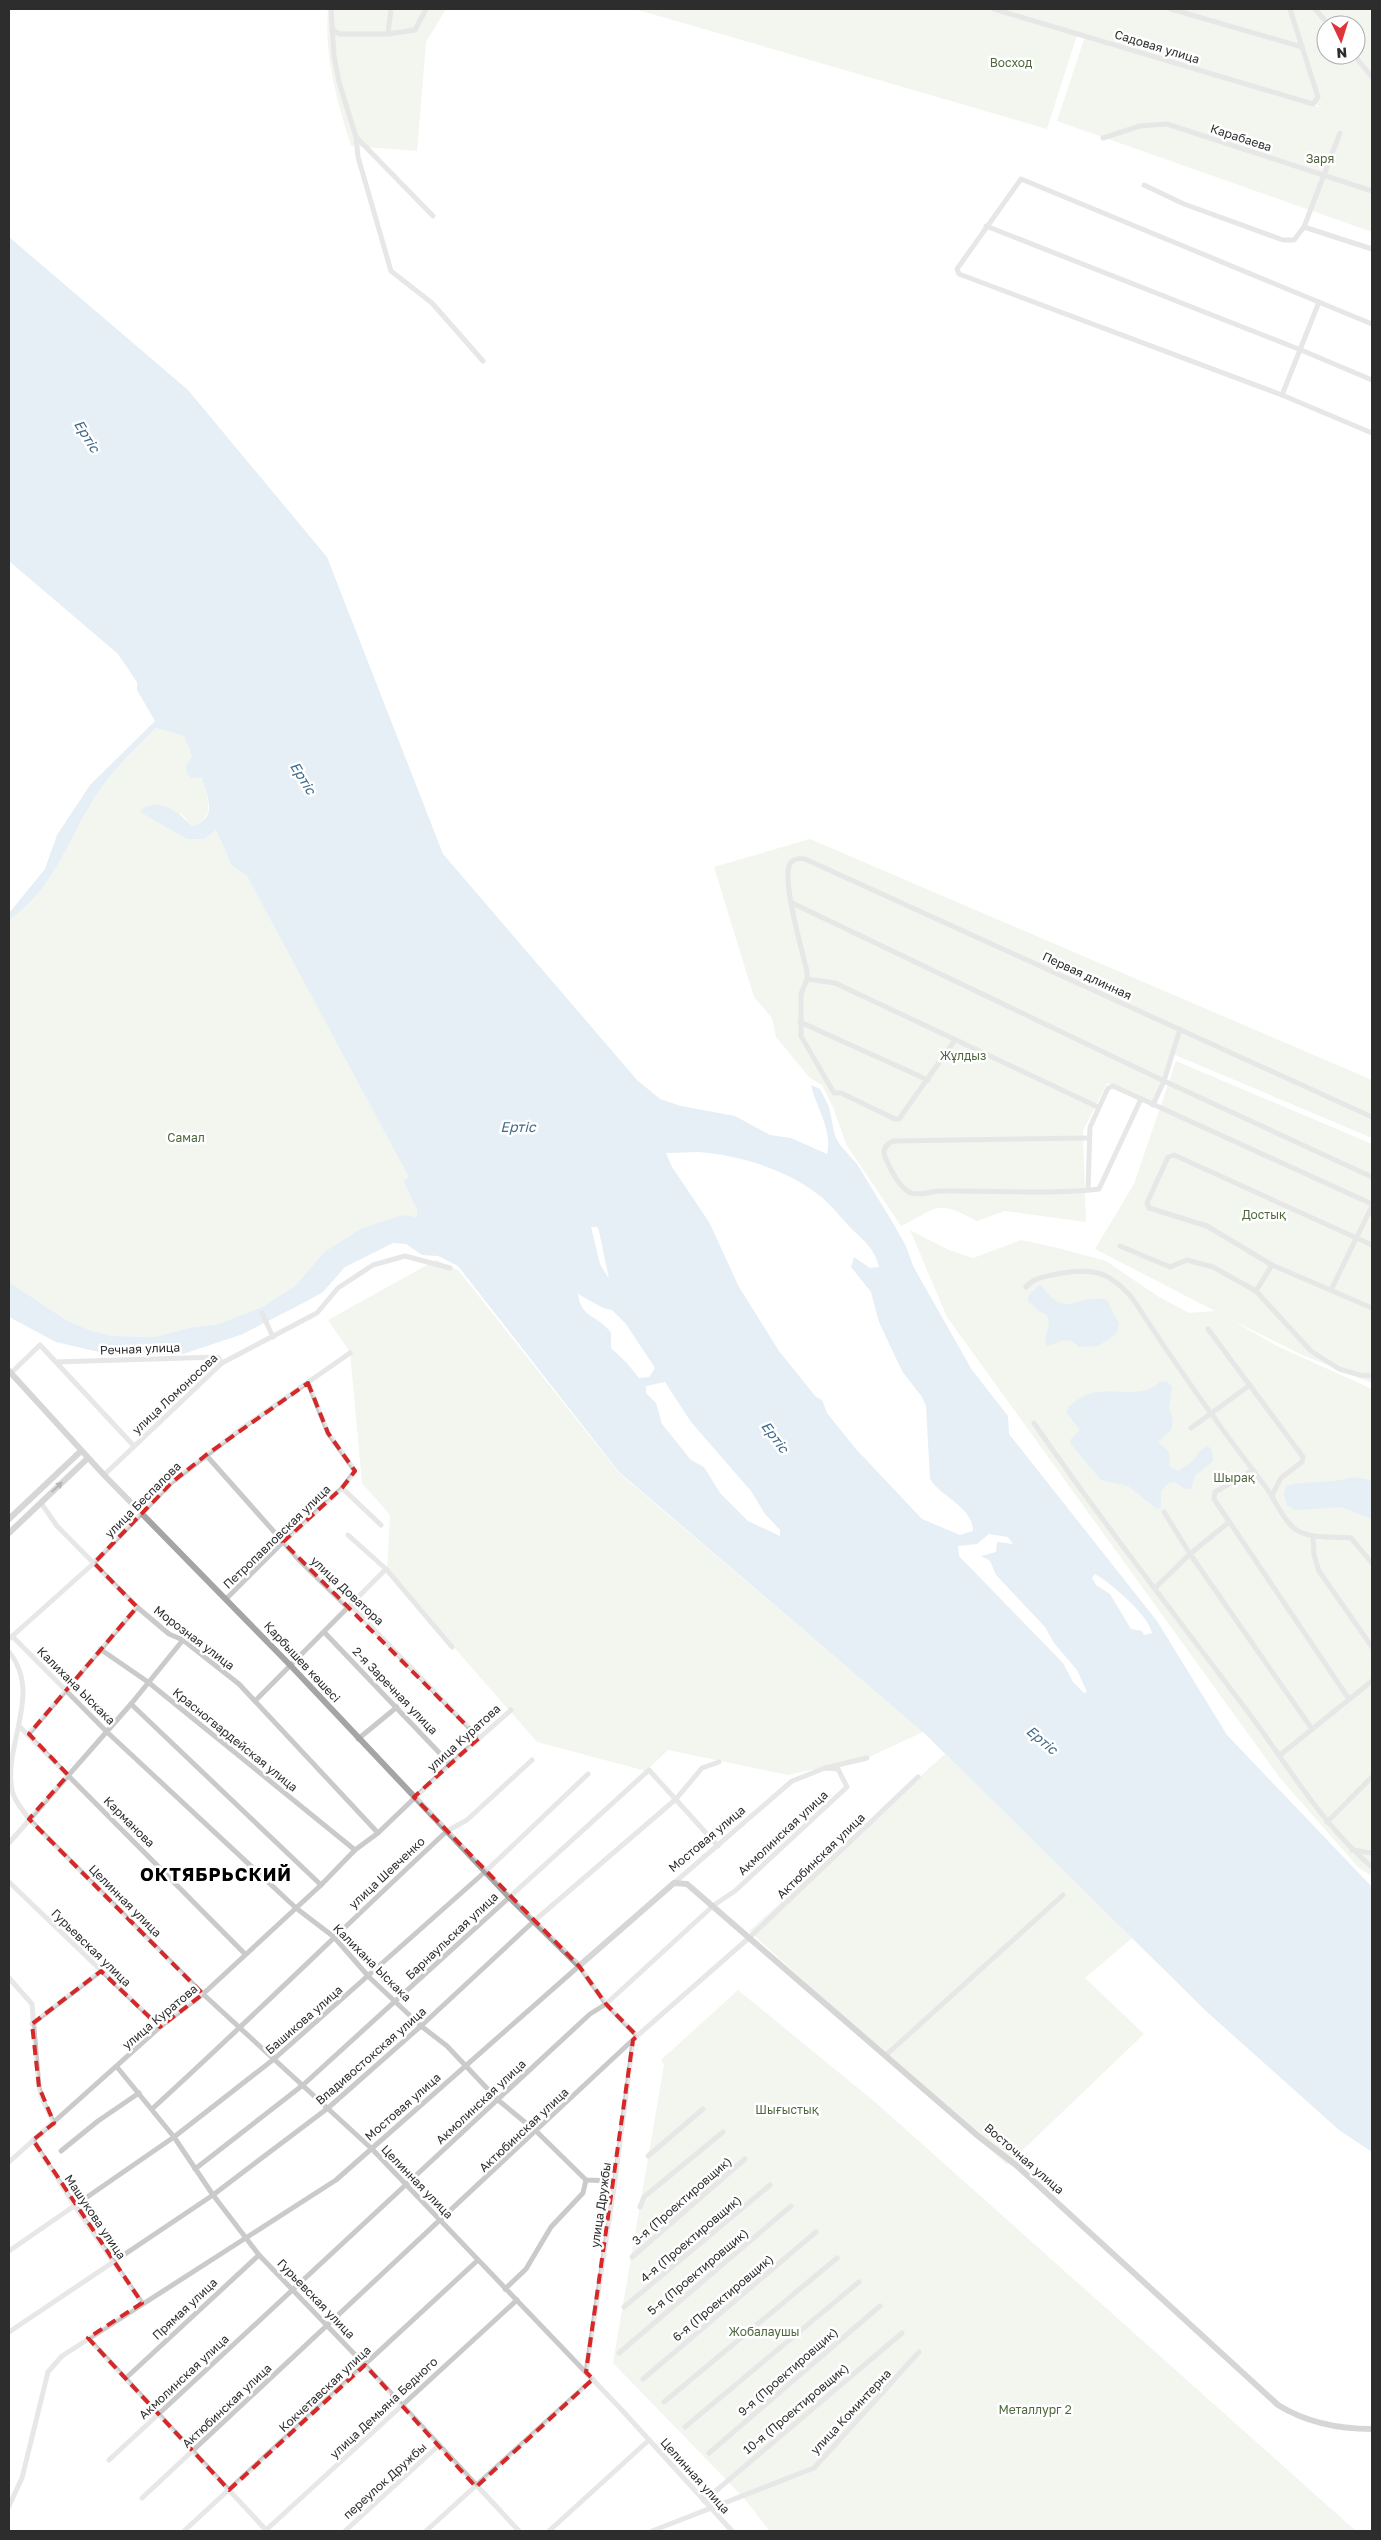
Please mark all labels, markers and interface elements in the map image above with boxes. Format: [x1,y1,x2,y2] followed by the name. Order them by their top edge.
[1316,15,1366,65] north arrow
[1113,26,1201,67] street label: Садовая улица
[1336,45,1348,62] text: N
[990,55,1032,70] park label: Восход
[1209,121,1274,154] street label: Карабаева
[1306,151,1334,166] park label: Заря
[71,416,105,456] water label: Ертіс
[287,758,321,798] water label: Ертіс
[1040,948,1134,1003] street label: Первая длинная
[940,1048,986,1063] park label: Жұлдыз
[500,1118,537,1135] water label: Ертіс
[167,1130,205,1145] park label: Самал
[1242,1207,1286,1222] park label: Достық
[100,1340,180,1357] street label: Речная улица
[129,1350,221,1437] street label: улица Ломоносова
[758,1418,794,1457] water label: Ертіс
[101,1458,184,1541] street label: улица Беспалова
[1213,1470,1255,1485] park label: Шырақ
[51,1481,63,1493] one-way arrow
[220,1482,333,1592] street label: Петропавловская улица
[308,1553,387,1628] street label: улица Доватора
[151,1602,238,1673] street label: Морозная улица
[261,1618,344,1705] street label: Қарбышев көшесі
[34,1644,118,1728] street label: Калихана Ыскака
[350,1644,441,1738] street label: 2-я Заречная улица
[170,1685,301,1795] street label: Красногвардейская улица
[424,1701,503,1774] street label: улица Куратова
[1023,1722,1062,1758] water label: Ертіс
[735,1787,831,1878] street label: Акмолинская улица
[101,1793,158,1850] street label: Карманова
[665,1802,748,1875] street label: Мостовая улица
[773,1810,868,1902] street label: Актюбинская улица
[346,1834,428,1912] street label: улица Шевченко
[86,1861,165,1940] street label: Целинная улица
[140,1863,292,1885] district label: ОКТЯБРЬСКИЙ
[402,1889,501,1982] street label: Барнаульская улица
[48,1906,134,1990] street label: Гурьевская улица
[330,1921,414,2005] street label: Калихана Ыскака
[119,1981,200,2052] street label: улица Куратова
[262,1982,345,2057] street label: Башикова улица
[312,2004,429,2108] street label: Владивостокская улица
[433,2056,529,2147] street label: Акмолинская улица
[362,2070,444,2144] street label: Мостовая улица
[476,2084,572,2175] street label: Актюбинская улица
[755,2102,819,2117] park label: Шығыстық
[981,2120,1067,2197] street label: Восточная улица
[378,2142,456,2222] street label: Целинная улица
[629,2153,734,2248] street label: 3-я (Проектировщик)
[587,2161,614,2249] street label: улица Дружбы
[61,2171,129,2262] street label: Машукова улица
[637,2192,744,2285] street label: 4-я (Проектировщик)
[644,2225,751,2318] street label: 5-я (Проектировщик)
[669,2251,776,2344] street label: 6-я (Проектировщик)
[274,2256,358,2342] street label: Гурьевская улица
[149,2275,220,2343] street label: Прямая улица
[728,2324,800,2339] park label: Жобалаушы
[735,2324,841,2419] street label: 9-я (Проектировщик)
[136,2331,232,2422] street label: Акмолинская улица
[276,2342,374,2435] street label: Кокчетавская улица
[327,2354,441,2461] street label: улица Демьяна Бедного
[179,2360,275,2451] street label: Актюбинская улица
[740,2360,851,2457] street label: 10-я (Проектировщик)
[807,2366,894,2457] street label: улица Коминтерна
[998,2402,1072,2417] park label: Металлург 2
[657,2435,733,2517] street label: Целинная улица
[340,2439,429,2522] street label: переулок Дружбы

